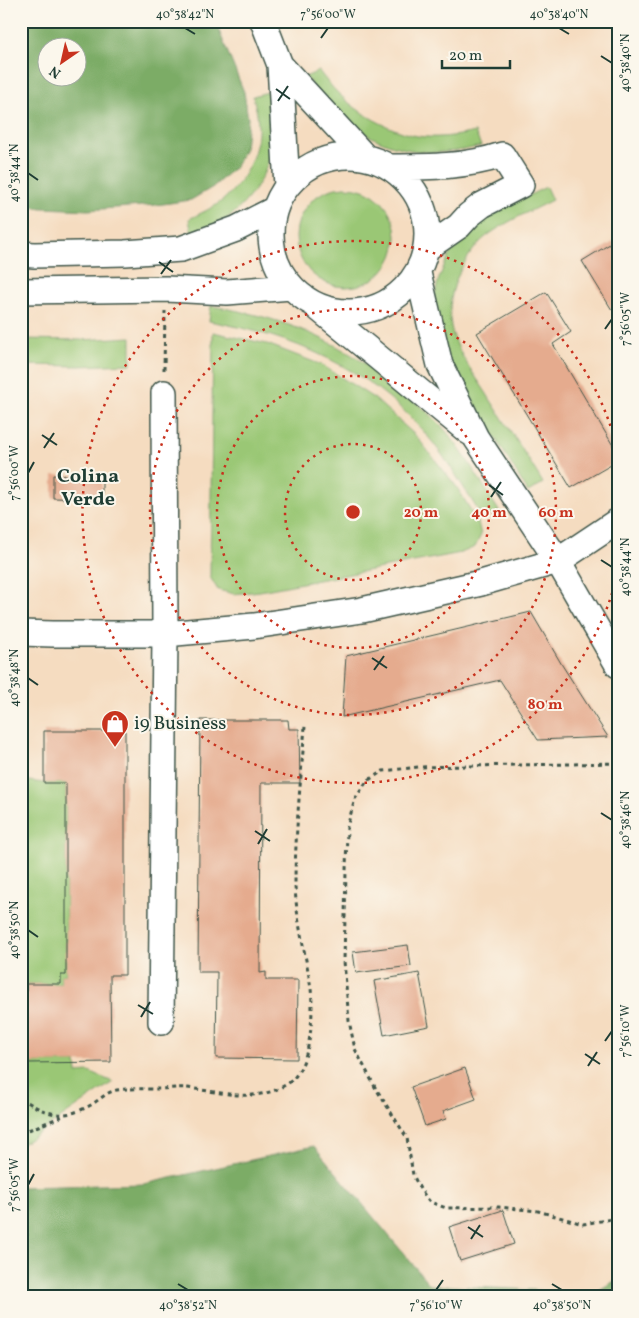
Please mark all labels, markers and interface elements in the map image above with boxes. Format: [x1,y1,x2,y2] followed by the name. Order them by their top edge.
[156,7,214,23] text: 40°38'42"N
[300,7,356,23] text: 7°56'00"W
[530,7,589,23] text: 40°38'40"N
[618,33,634,92] text: 40°38'40"N
[38,38,88,88] north arrow
[442,38,509,70] scale bar
[449,46,482,67] text: 20 m
[46,61,65,82] text: N
[7,143,23,203] text: 40°38'44"N
[618,292,634,346] text: 7°56'05"W
[7,445,23,501] text: 7°56'00"W
[57,463,119,514] district label: Colina Verde
[344,503,362,521] centre of rings
[404,503,439,524] text: 20 m
[471,503,507,524] text: 40 m
[539,503,574,524] text: 60 m
[618,537,634,597] text: 40°38'44"N
[7,649,23,707] text: 40°38'48"N
[528,695,563,716] text: 80 m
[100,709,130,748] shop icon: i9 Business
[134,711,226,737] place label: i9 Business
[618,791,634,849] text: 40°38'46"N
[7,901,23,959] text: 40°38'50"N
[618,1005,634,1057] text: 7°56'10"W
[7,1158,23,1212] text: 7°56'05"W
[159,1298,217,1314] text: 40°38'52"N
[410,1298,462,1314] text: 7°56'10"W
[533,1298,591,1314] text: 40°38'50"N

